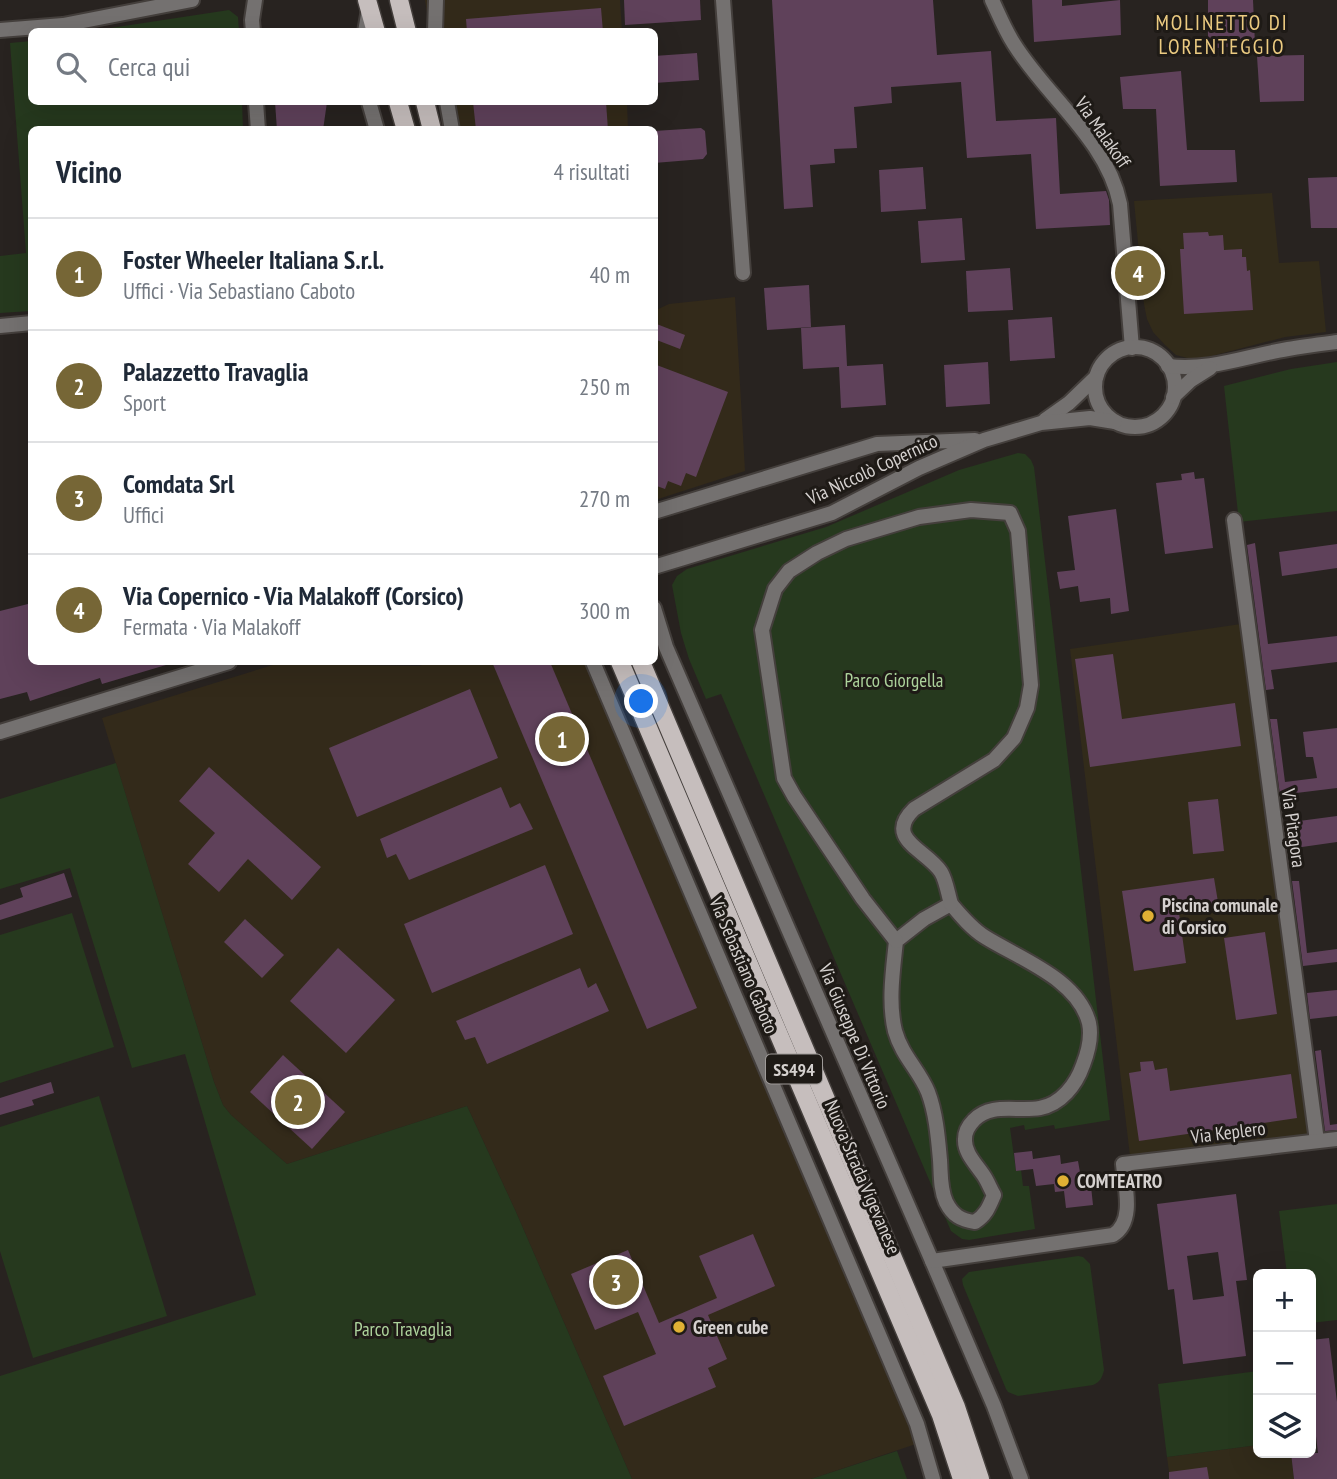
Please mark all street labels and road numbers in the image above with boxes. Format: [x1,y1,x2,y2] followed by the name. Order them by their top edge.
[1069,91,1137,173] street label: Via Malakoff
[802,428,941,510] street label: Via Niccolò Copernico
[1276,786,1311,869] street label: Via Pitagora
[704,892,784,1037] street label: Via Sebastiano Caboto
[813,959,896,1112] street label: Via Giuseppe Di Vittorio
[766,1054,822,1084] road number: SS494
[820,1096,906,1258] street label: Nuova Strada Vigevanese
[1188,1116,1267,1149] street label: Via Keplero

